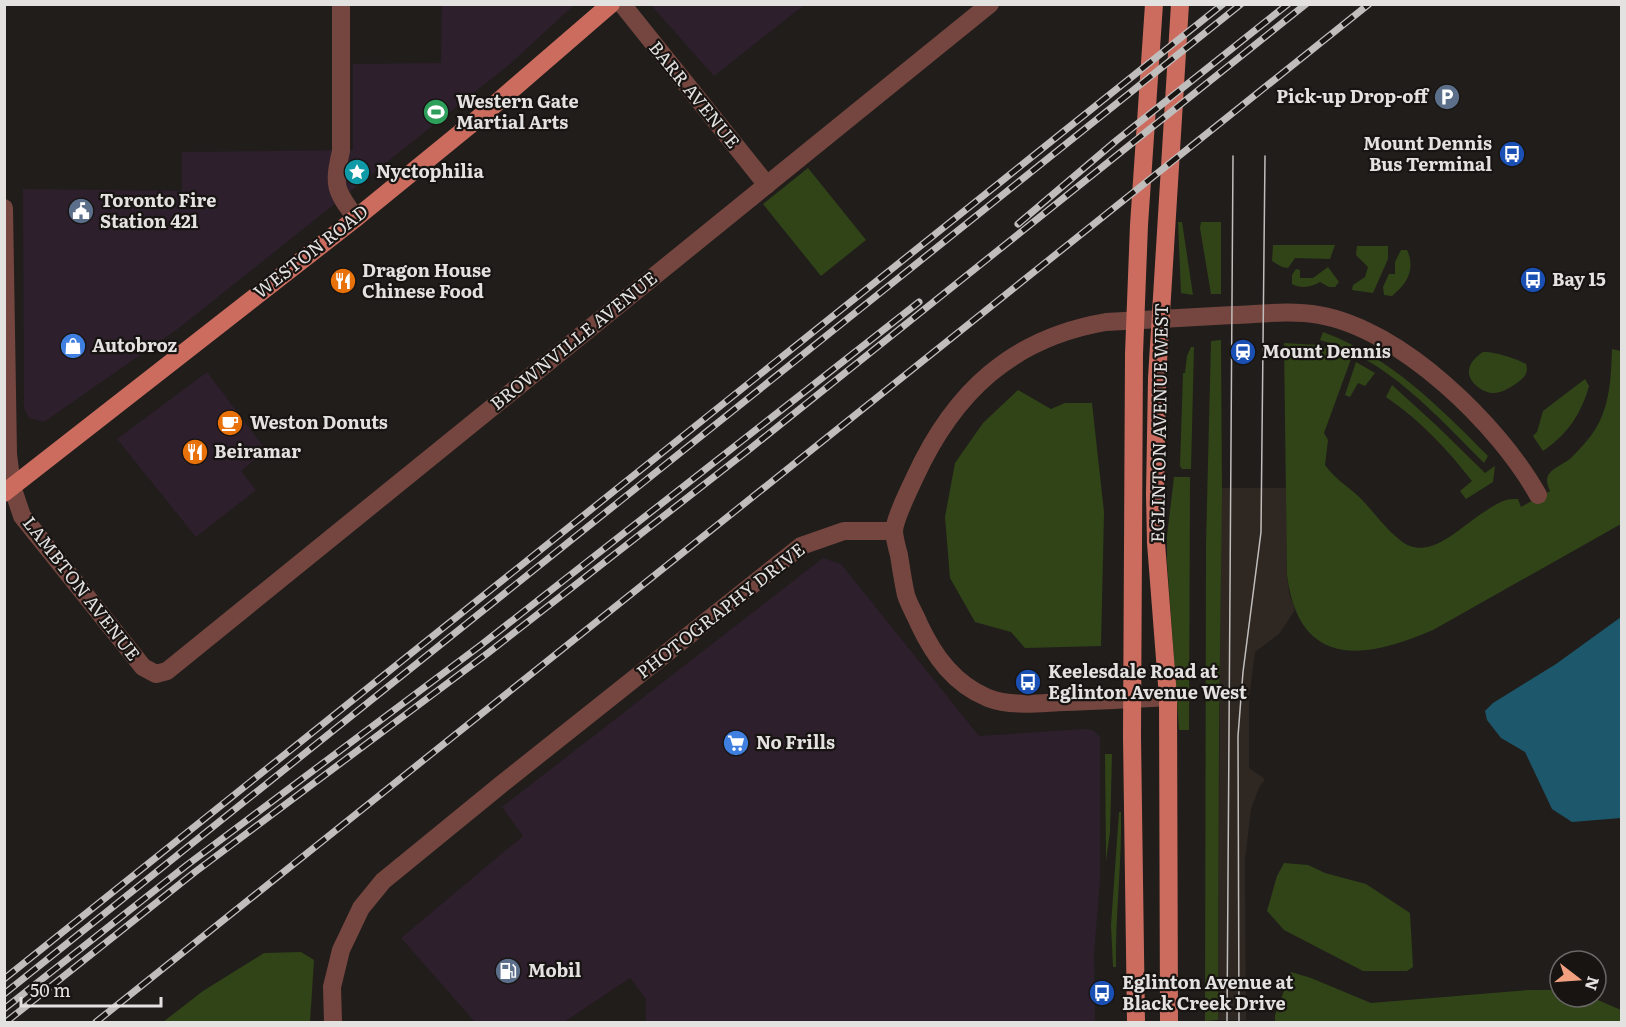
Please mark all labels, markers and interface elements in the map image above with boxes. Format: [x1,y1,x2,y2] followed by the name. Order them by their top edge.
[643,34,747,154] street label: BARR AVENUE
[1276,82,1430,109] place label: Pick-up Drop-off
[1432,82,1462,112] parking icon: Pick-up Drop-off
[456,87,579,135] place label: Western Gate Martial Arts
[421,97,451,127] sports icon: Western Gate Martial Arts
[1363,129,1492,177] place label: Mount Dennis Bus Terminal
[1497,139,1527,169] bus stop icon: Mount Dennis Bus Terminal
[342,157,372,187] place icon: Nyctophilia
[376,157,484,184] place label: Nyctophilia
[100,186,216,234] place label: Toronto Fire Station 421
[66,196,96,226] public building icon: Toronto Fire Station 421
[247,197,373,304] street label: WESTON ROAD
[362,256,491,304] place label: Dragon House Chinese Food
[484,264,662,416] street label: BROWNVILLE AVENUE
[1518,265,1548,295] bus stop icon: Bay 15
[1552,265,1606,292] place label: Bay 15
[328,266,358,296] restaurant icon: Dragon House Chinese Food
[1143,303,1174,543] street label: EGLINTON AVENUE WEST
[58,331,88,361] shop icon: Autobroz
[92,331,177,358] place label: Autobroz
[1228,337,1258,367] station icon: Mount Dennis
[1262,337,1391,364] place label: Mount Dennis
[215,408,245,438] cafe icon: Weston Donuts
[250,408,388,435] place label: Weston Donuts
[180,437,210,467] restaurant icon: Beiramar
[214,437,301,464] place label: Beiramar
[17,510,147,666] street label: LAMBTON AVENUE
[630,535,810,684] street label: PHOTOGRAPHY DRIVE
[1048,657,1247,705] place label: Keelesdale Road at Eglinton Avenue West
[1013,667,1043,697] bus stop icon: Keelesdale Road at Eglinton Avenue West
[721,728,751,758] supermarket icon: No Frills
[756,728,835,755] place label: No Frills
[1548,949,1608,1009] north arrow
[493,956,523,986] fuel station icon: Mobil
[528,956,582,983] place label: Mobil
[1122,968,1293,1016] place label: Eglinton Avenue at Black Creek Drive
[21,970,160,1008] scale bar
[1580,974,1607,994] text: N
[30,976,71,1003] text: 50 m
[1087,978,1117,1008] bus stop icon: Eglinton Avenue at Black Creek Drive

